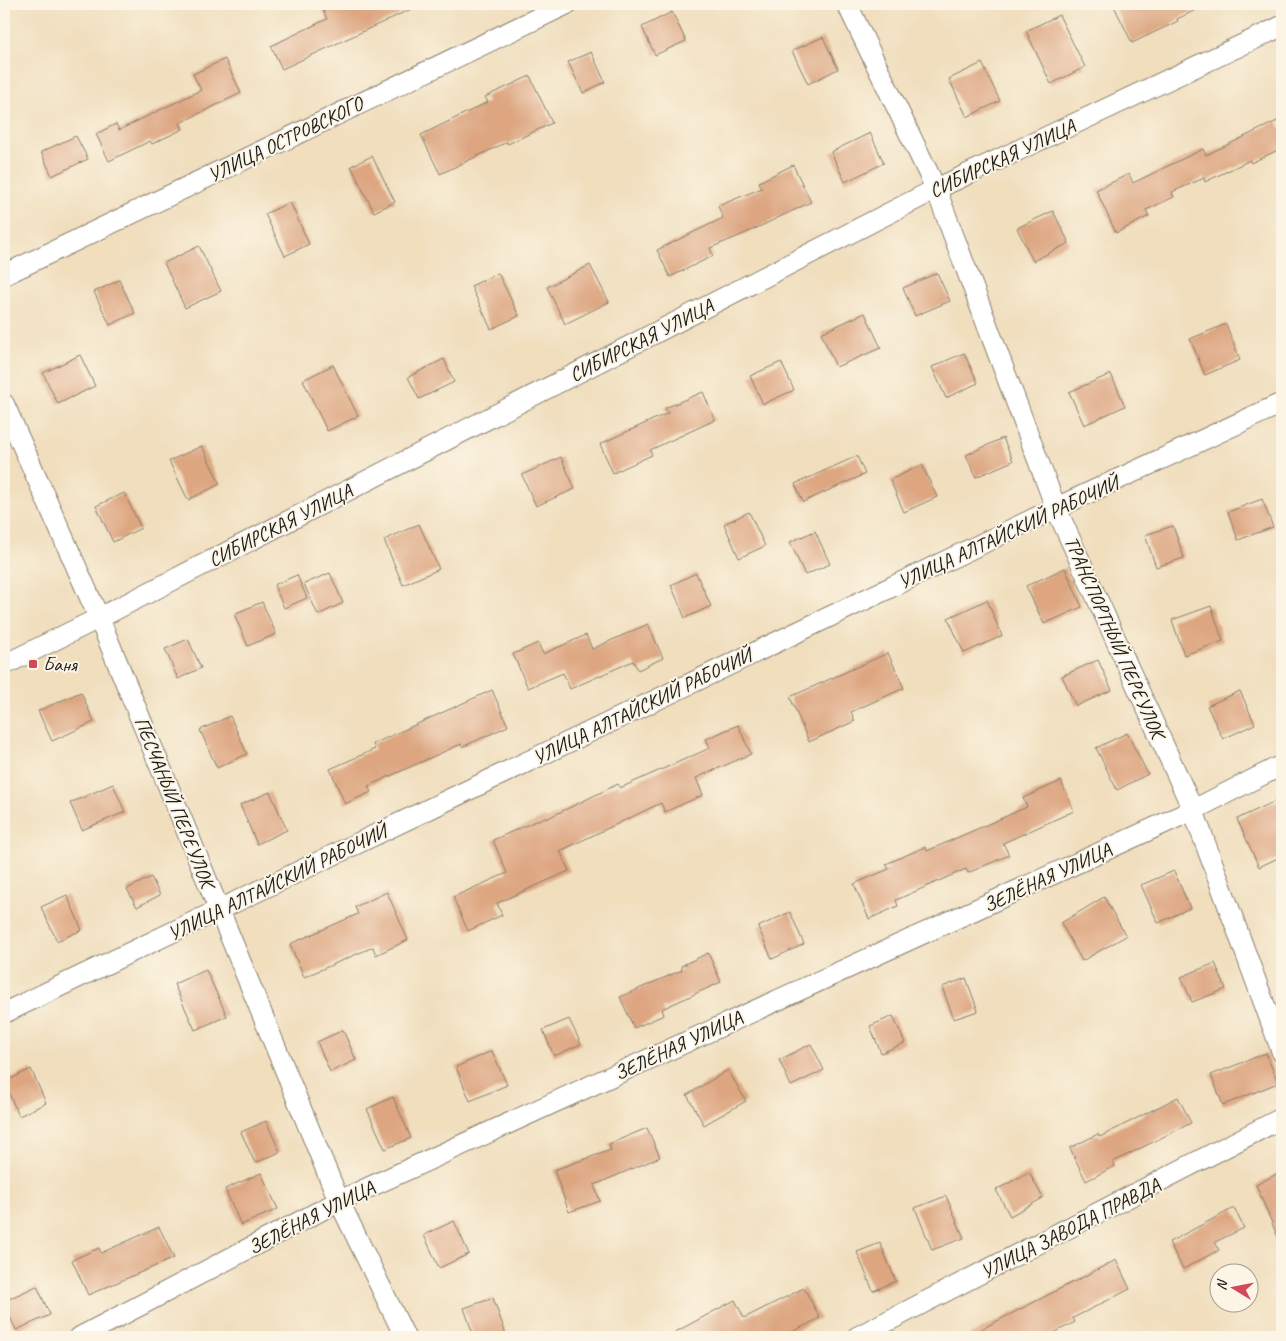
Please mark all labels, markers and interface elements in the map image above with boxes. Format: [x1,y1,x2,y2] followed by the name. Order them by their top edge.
[204,90,369,188] street label: УЛИЦА ОСТРОВСКОГО
[925,113,1080,203] street label: СИБИРСКАЯ УЛИЦА
[565,293,718,387] street label: СИБИРСКАЯ УЛИЦА
[894,469,1126,595] street label: УЛИЦА АЛТАЙСКИЙ РАБОЧИЙ
[204,478,357,572] street label: СИБИРСКАЯ УЛИЦА
[1059,532,1172,746] street label: ТРАНСПОРТНЫЙ ПЕРЕУЛОК
[529,641,759,770] street label: УЛИЦА АЛТАЙСКИЙ РАБОЧИЙ
[43,652,78,677] place label: Баня
[27,658,39,670] marker: Баня
[129,713,222,895] street label: ПЕСЧАНЫЙ ПЕРЕУЛОК
[164,817,394,946] street label: УЛИЦА АЛТАЙСКИЙ РАБОЧИЙ
[979,836,1116,918] street label: ЗЕЛЁНАЯ УЛИЦА
[610,1004,747,1086] street label: ЗЕЛЁНАЯ УЛИЦА
[976,1172,1165,1285] street label: УЛИЦА ЗАВОДА ПРАВДА
[244,1174,379,1260] street label: ЗЕЛЁНАЯ УЛИЦА
[1208,1264,1258,1314] north arrow
[1213,1278,1231,1292] text: N

